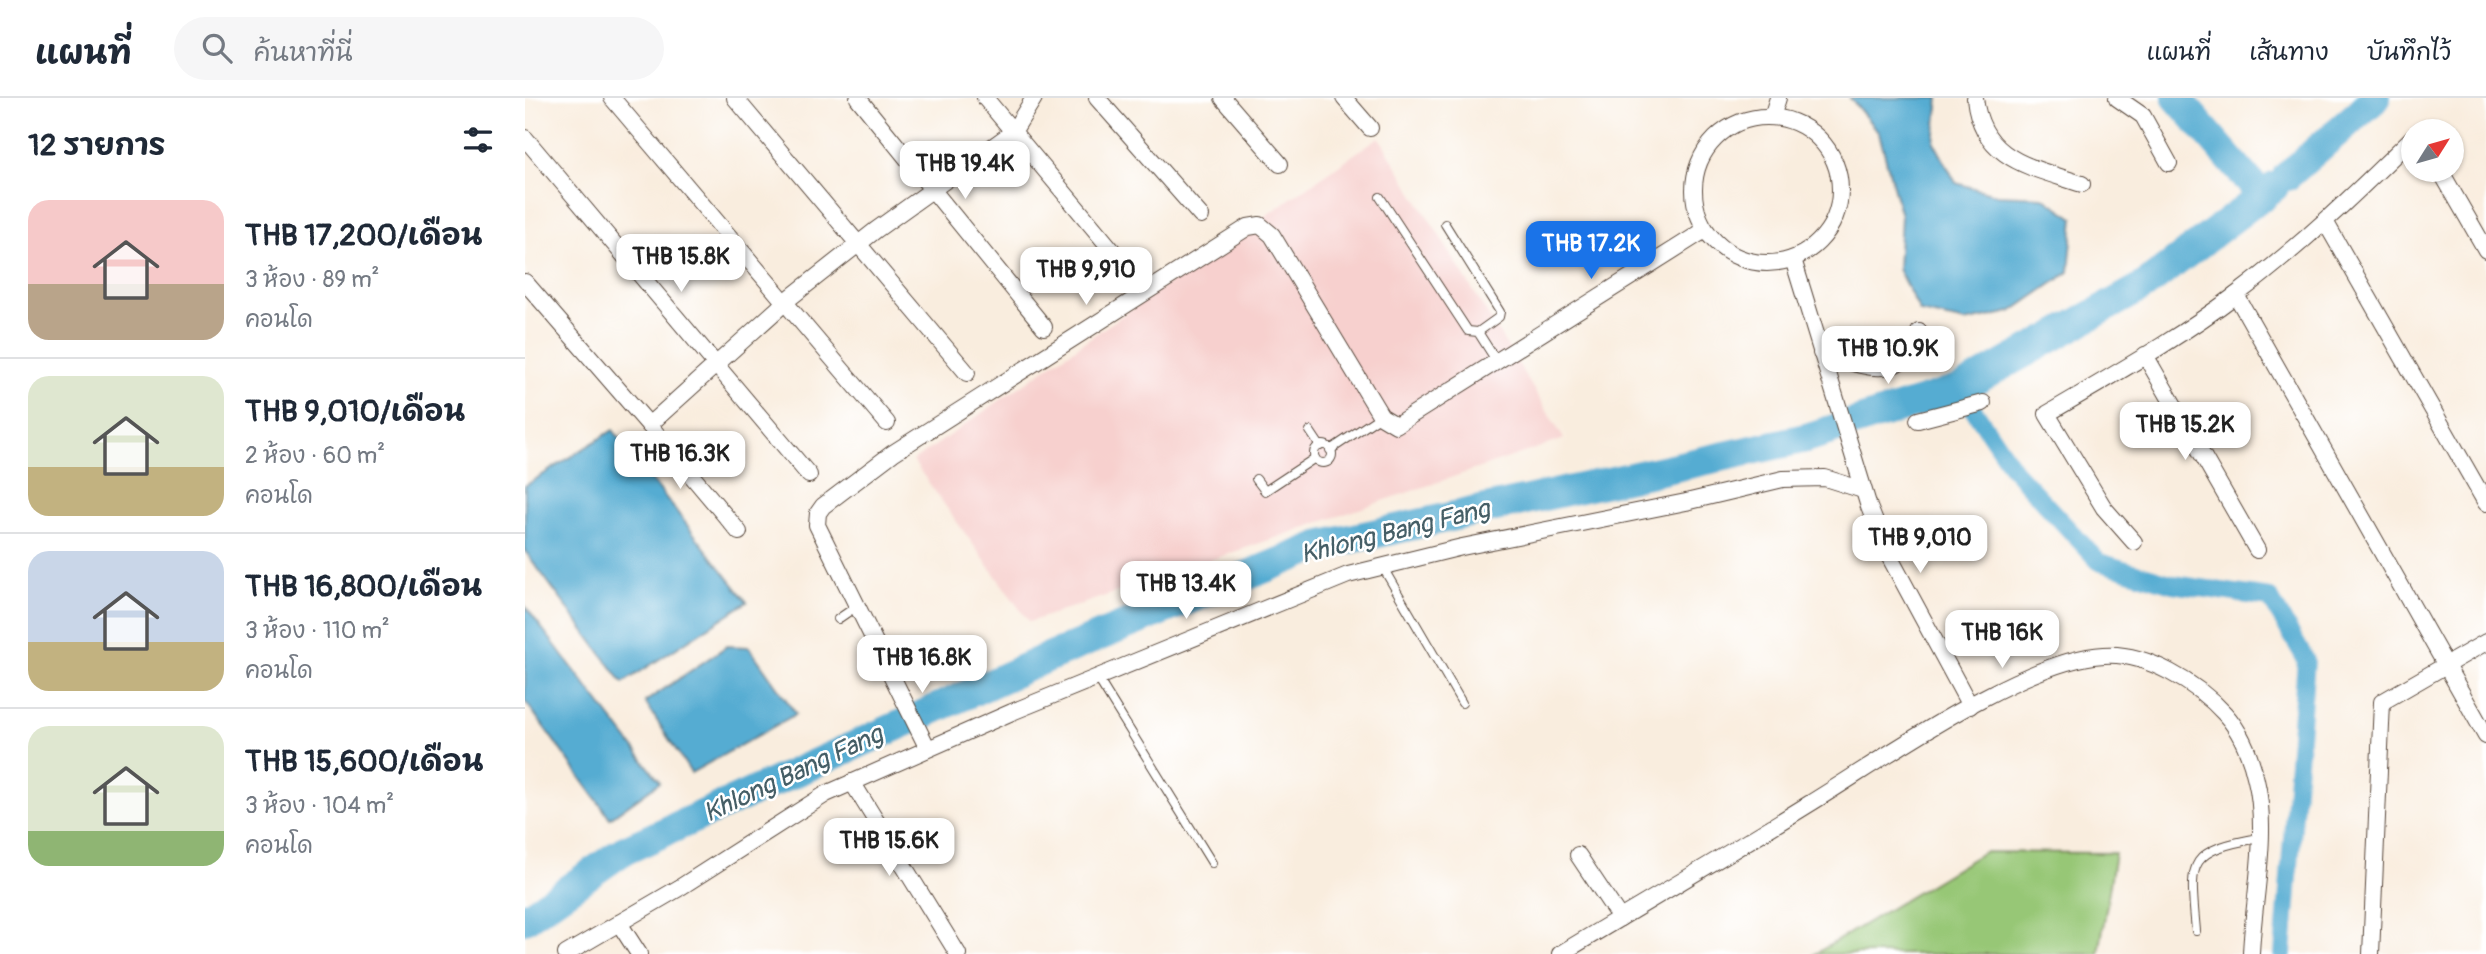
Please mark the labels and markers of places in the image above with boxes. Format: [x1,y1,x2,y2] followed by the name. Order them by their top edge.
[885,141,1045,201] pin: THB 19.4K
[1511,222,1671,281] pin: THB 17.2K
[601,234,761,294] pin: THB 15.8K
[1006,248,1166,307] pin: THB 9,910
[1808,327,1968,386] pin: THB 10.9K
[2105,402,2265,462] pin: THB 15.2K
[600,432,760,491] pin: THB 16.3K
[1840,516,2000,575] pin: THB 9,010
[1106,561,1266,621] pin: THB 13.4K
[1937,610,2067,670] pin: THB 16K
[842,636,1002,695] pin: THB 16.8K
[809,818,969,878] pin: THB 15.6K

